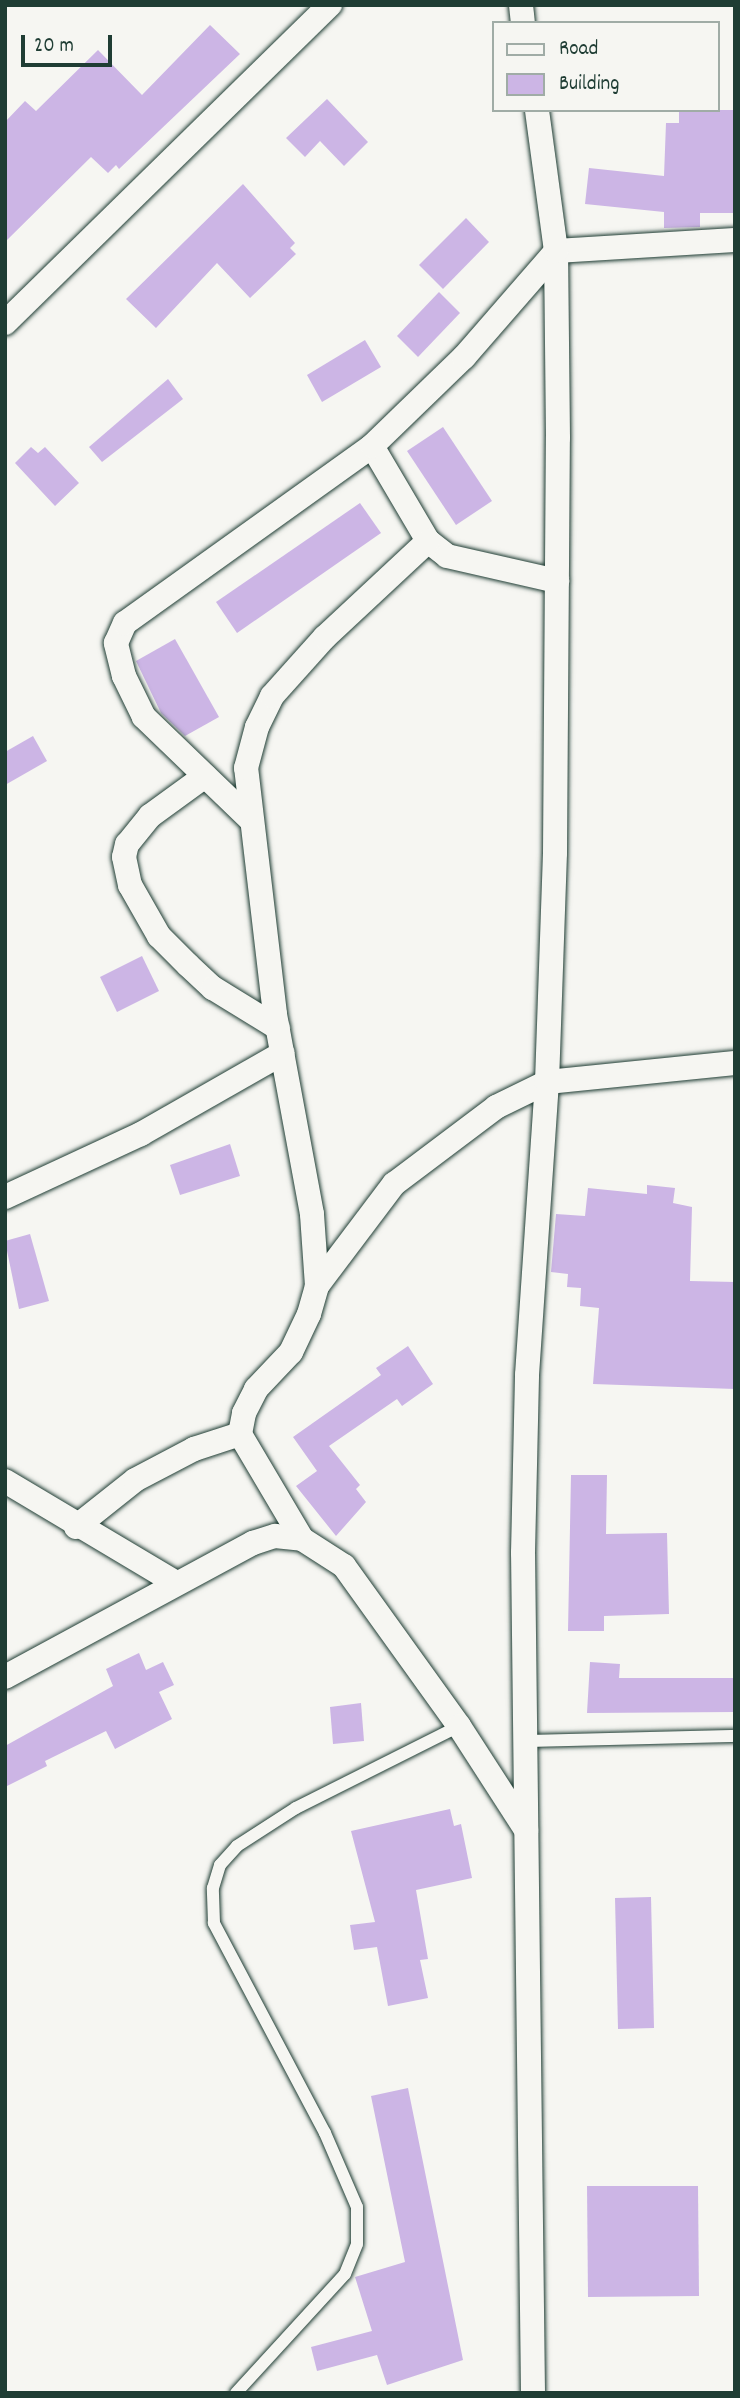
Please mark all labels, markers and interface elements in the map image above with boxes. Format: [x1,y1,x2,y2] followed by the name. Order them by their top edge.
[24,21,116,65] scale bar
[491,21,719,112] legend
[34,32,74,62] text: 20 m
[559,35,598,65] text: Road
[559,70,619,100] text: Building

